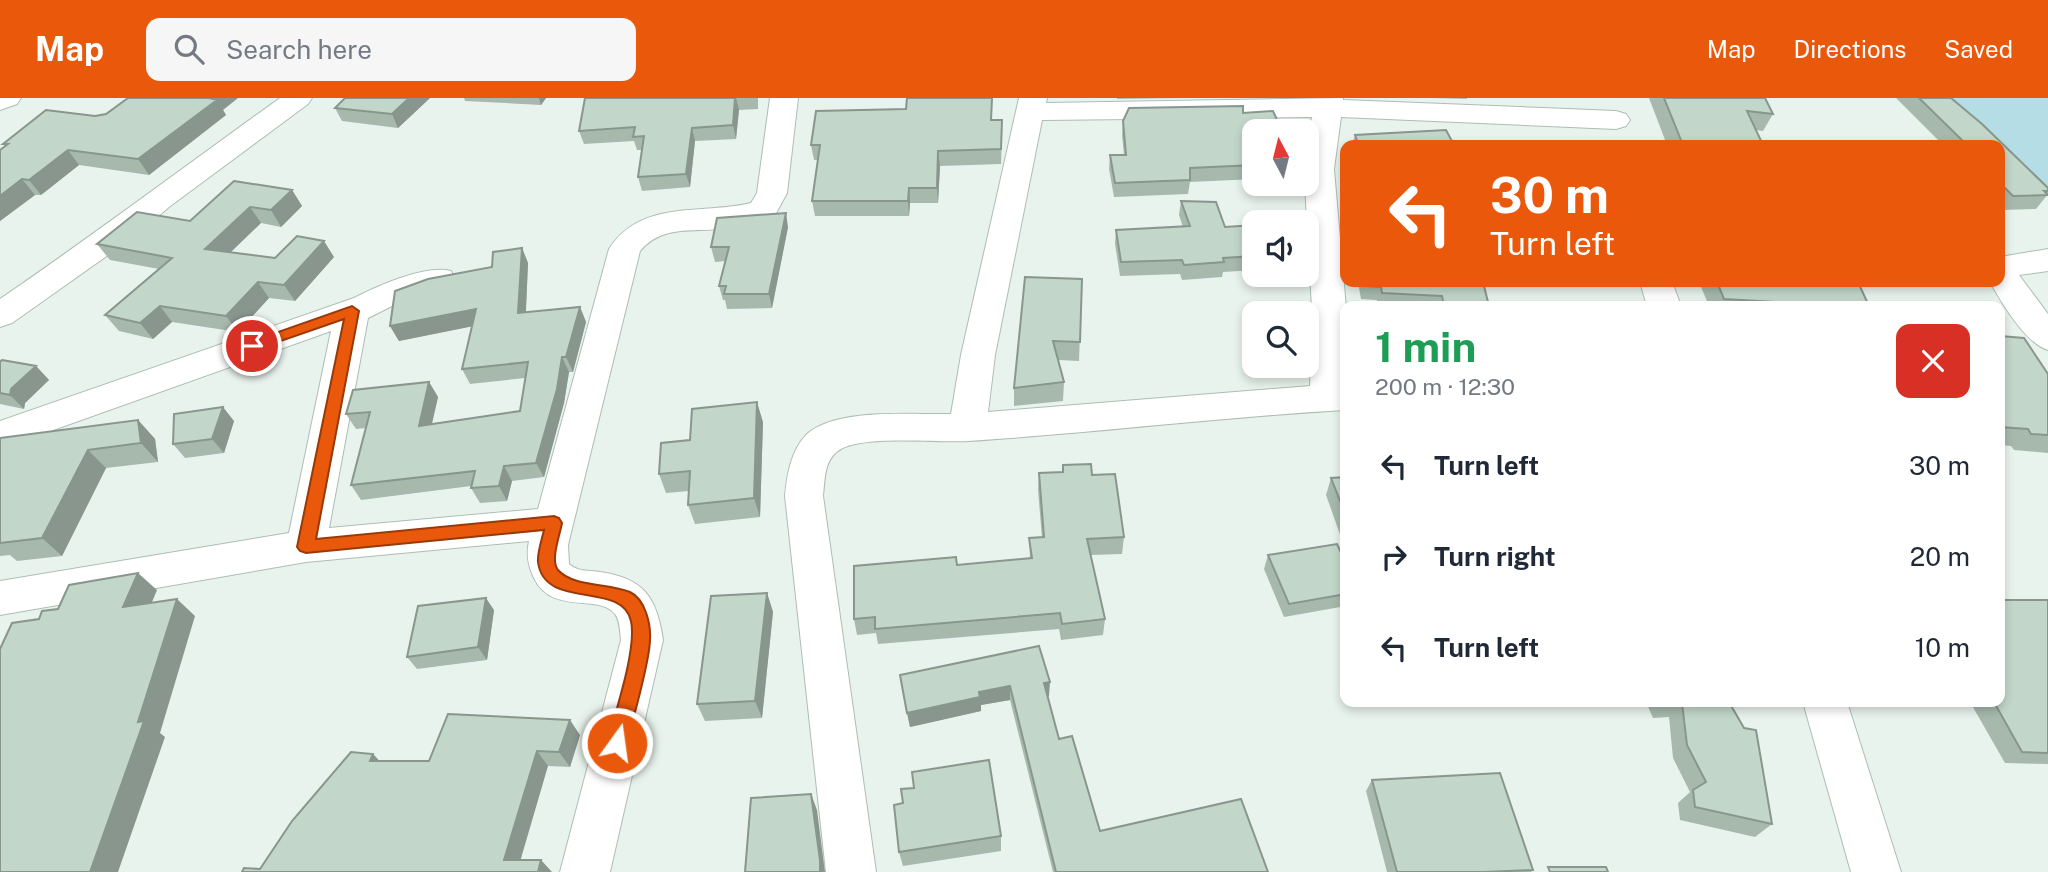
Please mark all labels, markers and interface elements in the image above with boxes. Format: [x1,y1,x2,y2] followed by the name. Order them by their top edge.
[146,18,636,81] search box
[35,30,104,68] text: Map
[170,30,208,68] icon: search
[226,34,372,65] text: Search here
[1707,35,1756,63] text: Map
[1794,35,1906,63] text: Directions
[1944,35,2013,63] text: Saved
[1242,119,1320,196] north arrow
[1242,119,1319,378] map controls
[1490,166,1609,224] text: 30 m
[1375,168,1466,259] icon: left
[1242,210,1319,287] button: sound
[1490,225,1615,262] text: Turn left
[1242,301,1319,378] button: search
[222,316,282,376] pin
[1375,322,1476,371] text: 1 min
[1896,324,1970,398] button: close
[233,327,271,365] icon: arrive
[1375,373,1515,400] text: 200 m · 12:30
[1375,447,1413,485] icon: left
[1434,450,1539,481] text: Turn left
[1909,450,1970,481] text: 30 m
[1375,538,1413,576] icon: right
[1434,541,1556,572] text: Turn right
[1910,541,1970,572] text: 20 m
[1375,629,1413,667] icon: left
[1434,632,1539,663] text: Turn left
[1915,632,1970,663] text: 10 m
[580,706,654,780] position arrow

